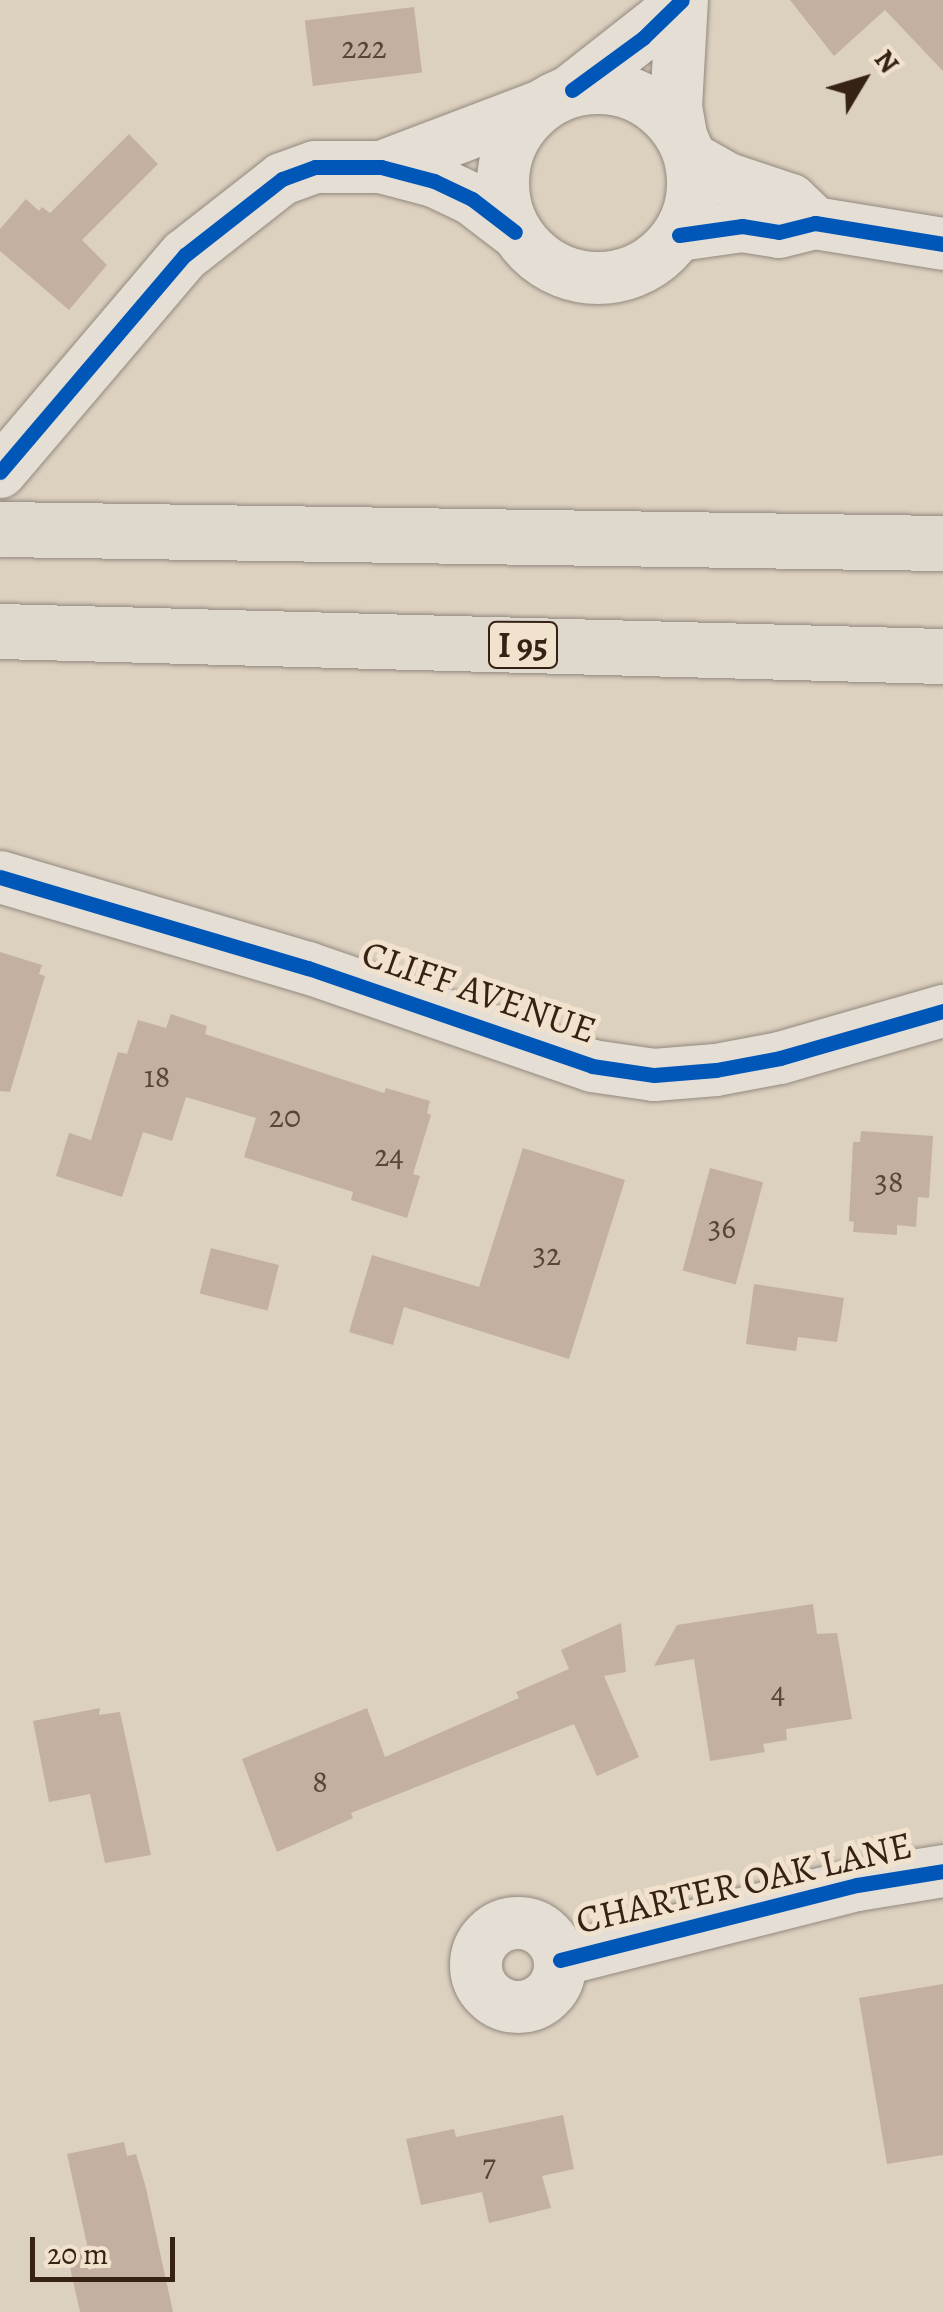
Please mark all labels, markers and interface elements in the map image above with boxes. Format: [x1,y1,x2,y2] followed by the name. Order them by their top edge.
[341,28,387,66] house number: 222
[813,30,913,130] north arrow
[865,42,908,81] text: N
[486,615,560,675] road number: I 95
[356,931,602,1053] street label: CLIFF AVENUE
[144,1057,170,1095] house number: 18
[269,1097,301,1135] house number: 20
[374,1136,404,1174] house number: 24
[875,1162,903,1200] house number: 38
[708,1208,736,1246] house number: 36
[533,1235,561,1273] house number: 32
[771,1673,785,1711] house number: 4
[312,1762,328,1800] house number: 8
[572,1822,916,1944] street label: CHARTER OAK LANE
[482,2146,496,2184] house number: 7
[35,2217,180,2279] scale bar
[47,2234,108,2274] text: 20 m

